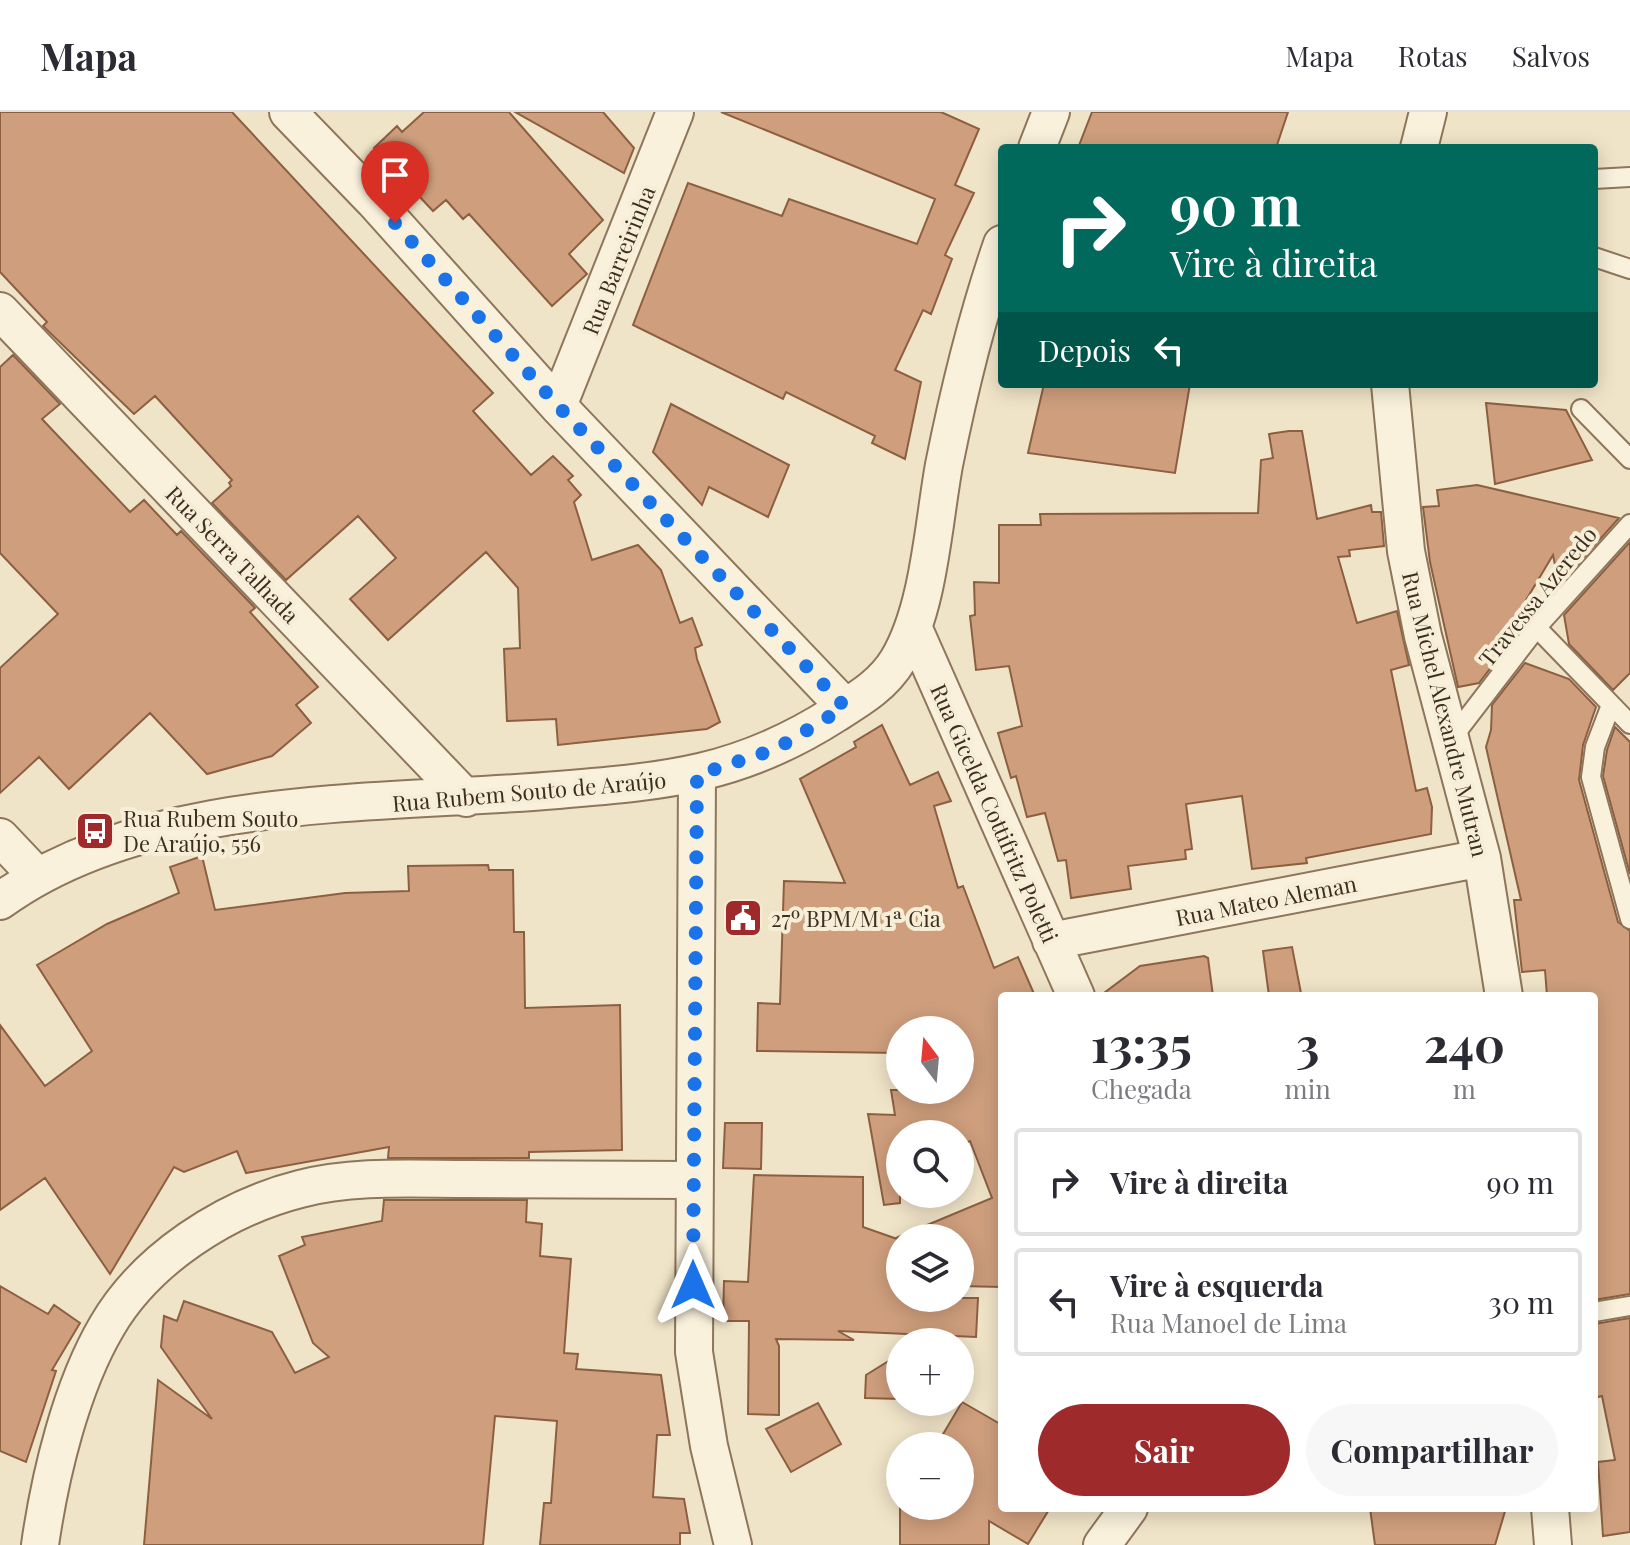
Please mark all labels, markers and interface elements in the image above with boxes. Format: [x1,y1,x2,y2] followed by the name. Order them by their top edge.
[40,30,137,81] text: Mapa
[1285,37,1354,74] text: Mapa
[1398,37,1468,74] text: Rotas
[1512,37,1590,74] text: Salvos
[361,141,429,223] pin
[373,153,417,197] icon: arrive
[1170,166,1301,241] text: 90 m
[1038,176,1142,280] icon: right
[575,181,661,339] street label: Rua Barreirinha
[1170,238,1377,286] text: Vire à direita
[1147,328,1191,372] icon: left
[1038,330,1131,370] text: Depois
[160,479,306,629] street label: Rua Serra Talhada
[1471,520,1603,672] street label: Travessa Azeredo
[1396,568,1496,860] street label: Rua Michel Alexandre Mutran
[924,679,1066,947] street label: Rua Gicelda Cottifritz Poletti
[391,764,667,818] street label: Rua Rubem Souto de Araújo
[123,803,298,858] place label: Rua Rubem Souto De Araújo, 556
[74,810,116,852] bus stop icon: Rua Rubem Souto De Araújo, 556
[1173,868,1359,932] street label: Rua Mateo Aleman
[722,897,764,939] public building icon: 27º BPM/M 1ª Cia
[771,903,941,933] place label: 27º BPM/M 1ª Cia
[1091,1011,1192,1075] text: 13:35
[1296,1011,1319,1075] text: 3
[1424,1011,1505,1075] text: 240
[886,1016,974,1104] north arrow
[886,1016,974,1520] map controls
[1091,1071,1192,1106] text: Chegada
[1285,1071,1331,1106] text: min
[1453,1071,1476,1106] text: m
[886,1120,974,1208] button: search
[1042,1160,1086,1204] icon: right
[1110,1162,1288,1202] text: Vire à direita
[1487,1162,1554,1202] text: 90 m
[886,1224,974,1312] button: layers
[651,1243,735,1327] position arrow
[1110,1265,1323,1305] text: Vire à esquerda
[1042,1280,1086,1324] icon: left
[1488,1282,1554,1322] text: 30 m
[1110,1305,1347,1340] text: Rua Manoel de Lima
[886,1328,974,1416] button: +
[1038,1404,1290,1496] button: Sair
[1306,1404,1558,1496] button: Compartilhar
[886,1432,974,1520] button: −

